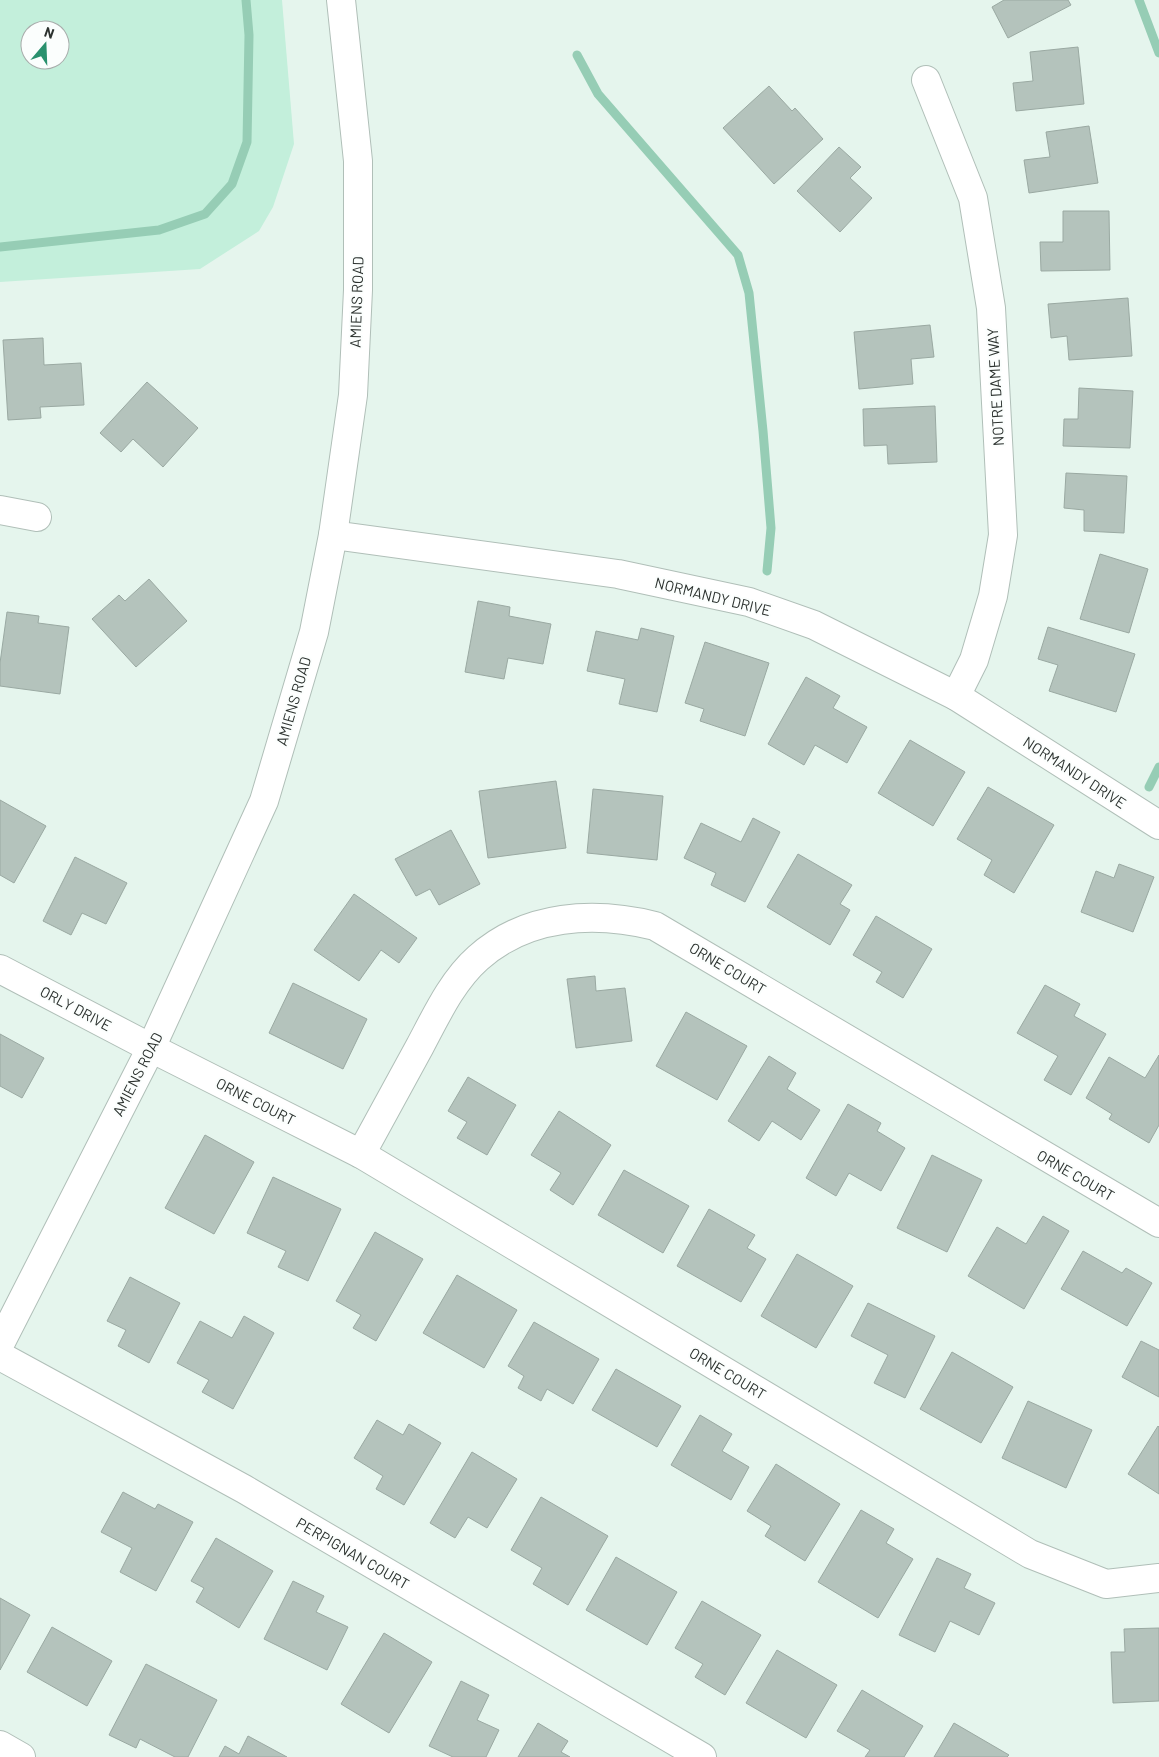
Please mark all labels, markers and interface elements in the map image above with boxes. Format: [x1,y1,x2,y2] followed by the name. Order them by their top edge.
[20,20,70,70] north arrow
[42,23,57,42] text: N
[345,256,367,348] street label: AMIENS ROAD
[983,327,1007,447] street label: NOTRE DAME WAY
[653,573,773,619] street label: NORMANDY DRIVE
[272,655,314,747] street label: AMIENS ROAD
[1020,732,1130,812] street label: NORMANDY DRIVE
[686,938,770,998] street label: ORNE COURT
[37,982,115,1034] street label: ORLY DRIVE
[108,1029,166,1119] street label: AMIENS ROAD
[213,1073,299,1129] street label: ORNE COURT
[1034,1146,1118,1204] street label: ORNE COURT
[686,1343,770,1403] street label: ORNE COURT
[293,1513,413,1593] street label: PERPIGNAN COURT

